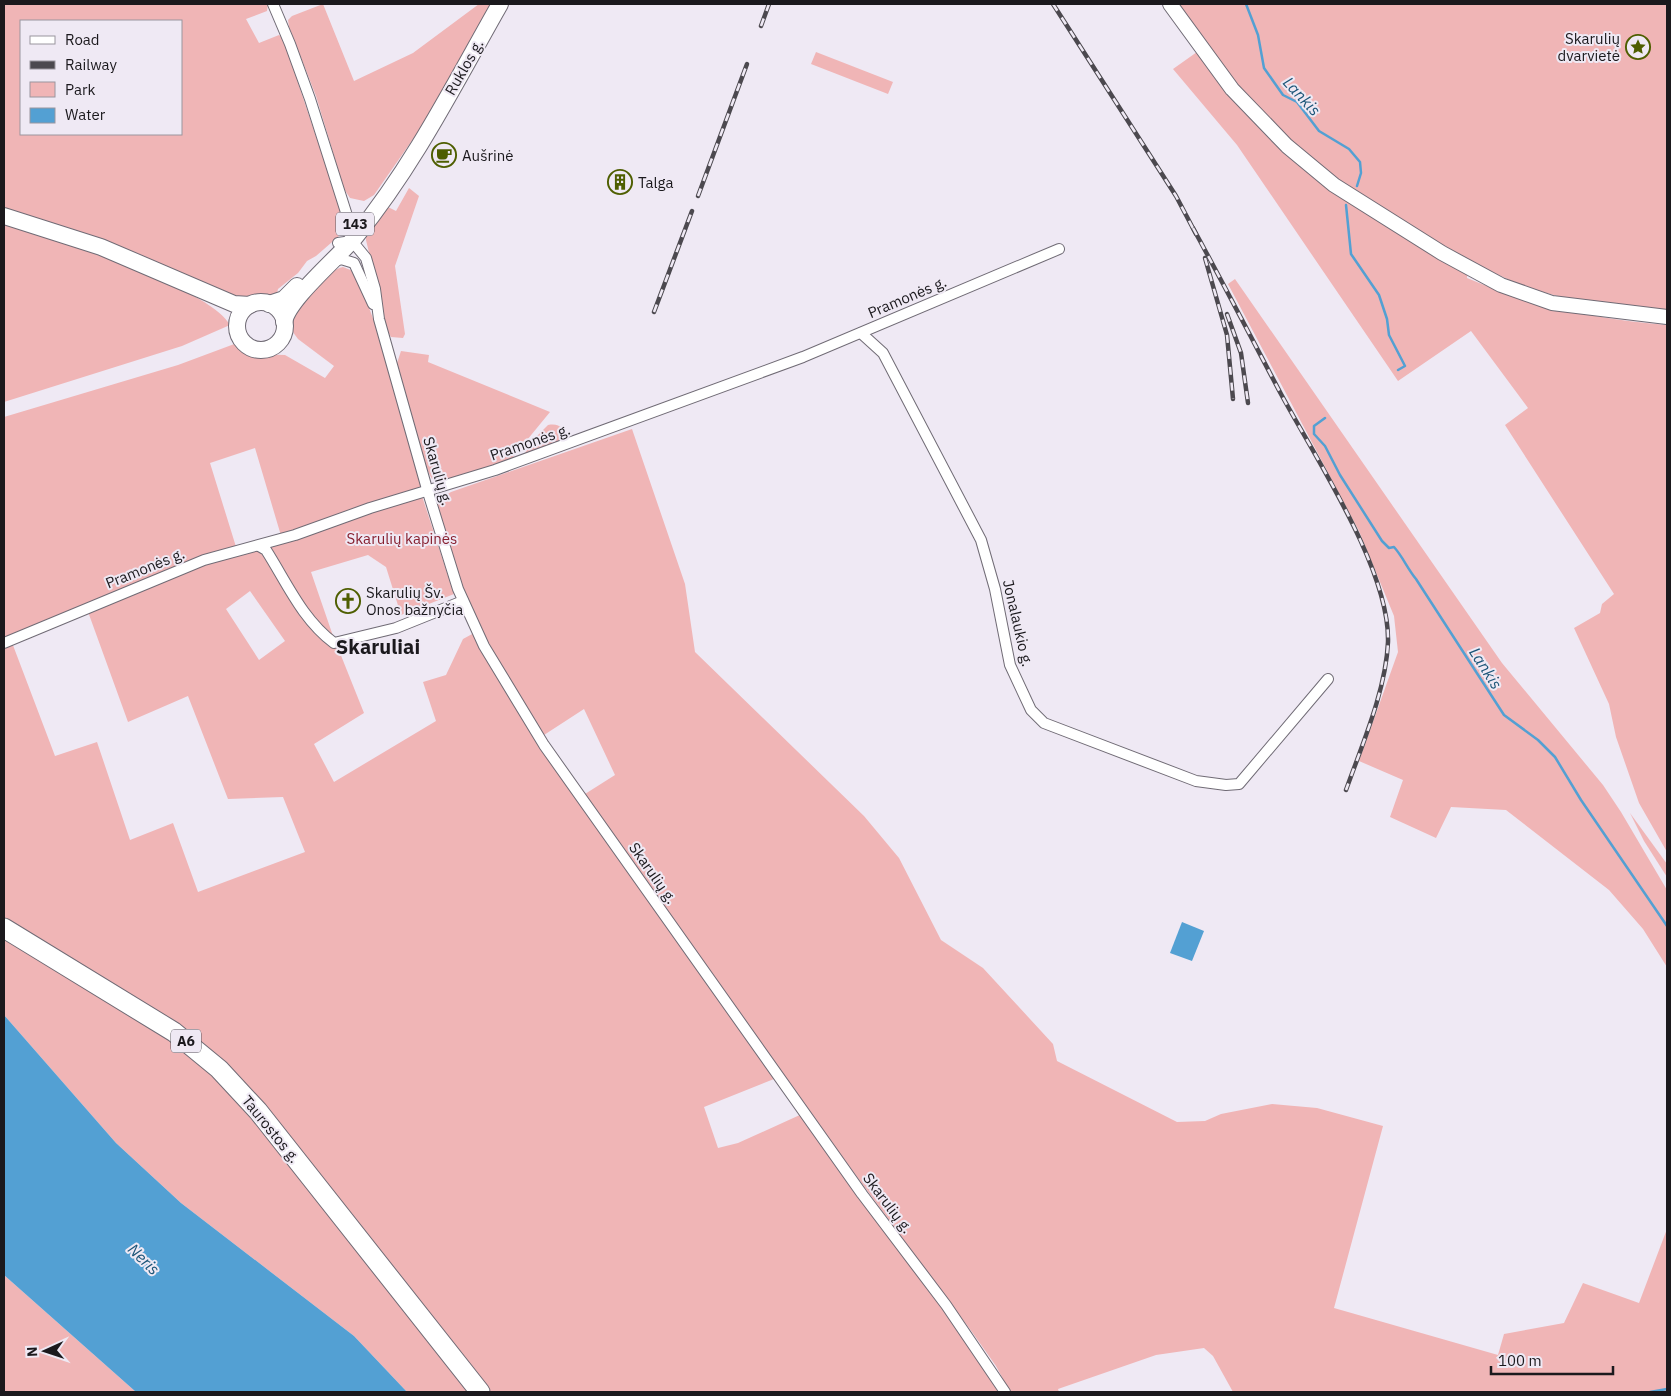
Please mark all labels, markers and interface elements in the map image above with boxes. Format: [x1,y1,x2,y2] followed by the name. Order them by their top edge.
[20,20,182,135] legend
[1558,29,1620,65] place label: Skarulių dvarvietė
[65,30,100,49] text: Road
[1625,34,1651,60] place icon: Skarulių dvarvietė
[440,36,488,98] street label: Ruklos g.
[65,55,118,74] text: Railway
[1279,72,1325,120] water label: Lankis
[65,80,95,99] text: Park
[65,105,106,124] text: Water
[431,142,457,168] cafe icon: Aušrinė
[462,146,513,165] place label: Aušrinė
[607,169,633,195] building icon: Talga
[638,173,674,192] place label: Talga
[336,212,374,235] road number: 143
[865,272,949,322] street label: Pramonės g.
[487,419,573,465] street label: Pramonės g.
[419,434,457,508] street label: Skarulių g.
[347,529,457,548] park label: Skarulių kapinės
[103,544,187,592] street label: Pramonės g.
[999,578,1037,668] street label: Jonalaukio g.
[366,583,463,619] place label: Skarulių Šv. Onos bažnyčia
[335,588,361,614] church icon: Skarulių Šv. Onos bažnyčia
[336,633,420,660] district label: Skaruliai
[1465,643,1507,693] water label: Lankis
[625,839,681,907] street label: Skarulių g.
[171,1030,201,1052] road number: A6
[238,1091,304,1167] street label: Taurostos g.
[859,1169,917,1237] street label: Skarulių g.
[124,1239,164,1279] water label: Neris
[20,1326,70,1376] north arrow
[1491,1344,1614,1376] scale bar
[23,1346,41,1357] text: N
[1498,1351,1542,1370] text: 100 m

